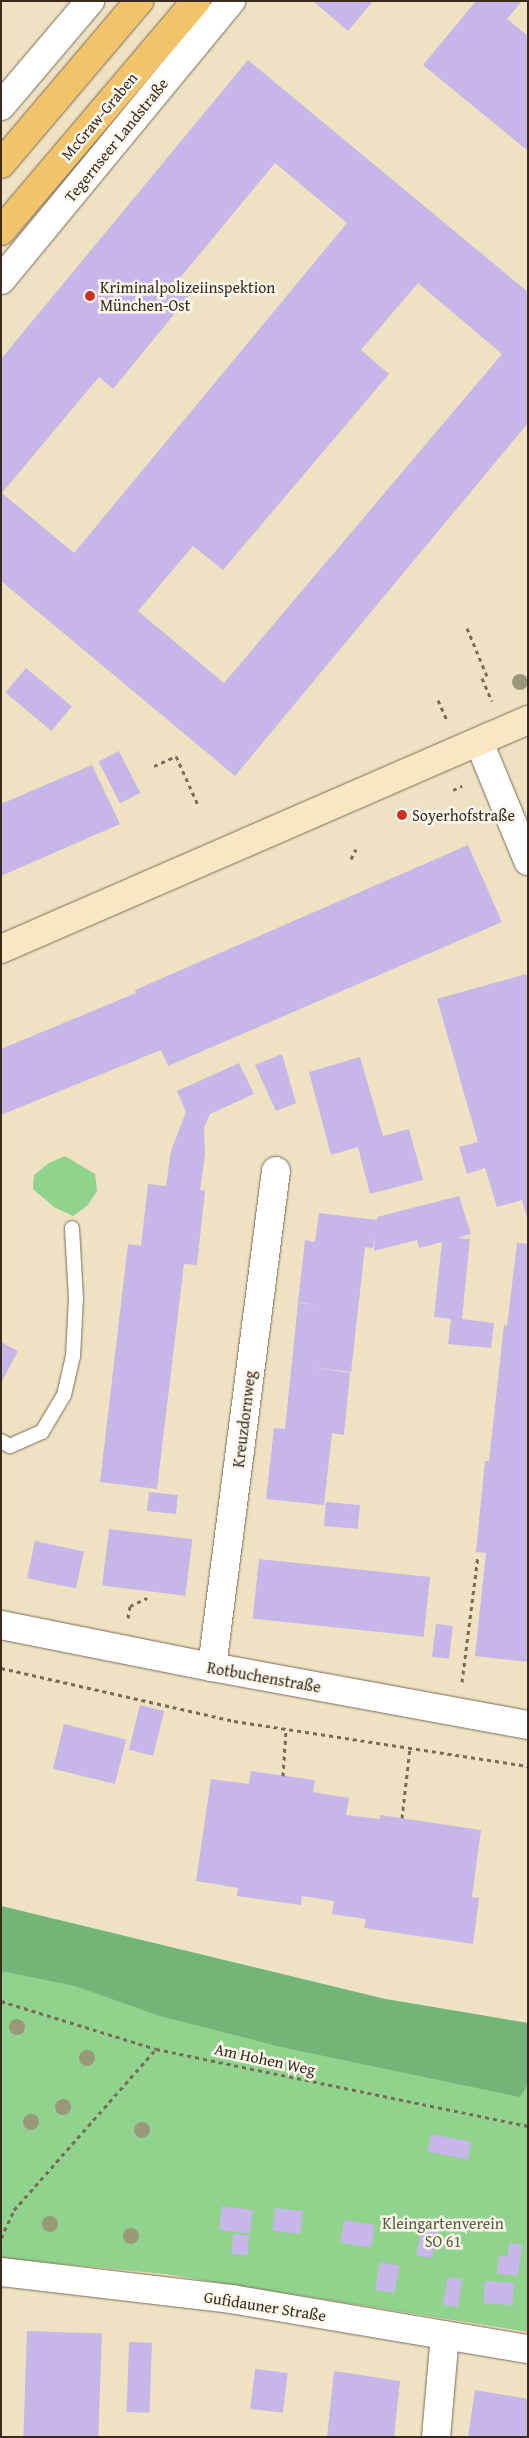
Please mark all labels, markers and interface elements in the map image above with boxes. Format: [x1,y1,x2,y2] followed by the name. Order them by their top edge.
[57,68,141,164] street label: McGraw-Graben
[60,74,172,206] street label: Tegernseer Landstraße
[100,277,275,315] place label: Kriminalpolizeiinspektion München-Ost
[84,290,96,302] marker: Kriminalpolizeiinspektion München-Ost
[412,805,515,825] place label: Soyerhofstraße
[396,809,408,821] marker: Soyerhofstraße
[229,1369,259,1469] street label: Kreuzdornweg
[206,1658,322,1696] street label: Rotbuchenstraße
[213,2039,317,2079] street label: Am Hohen Weg
[382,2213,504,2251] park label: Kleingartenverein SO 61
[203,2287,327,2325] street label: Gufidauner Straße

